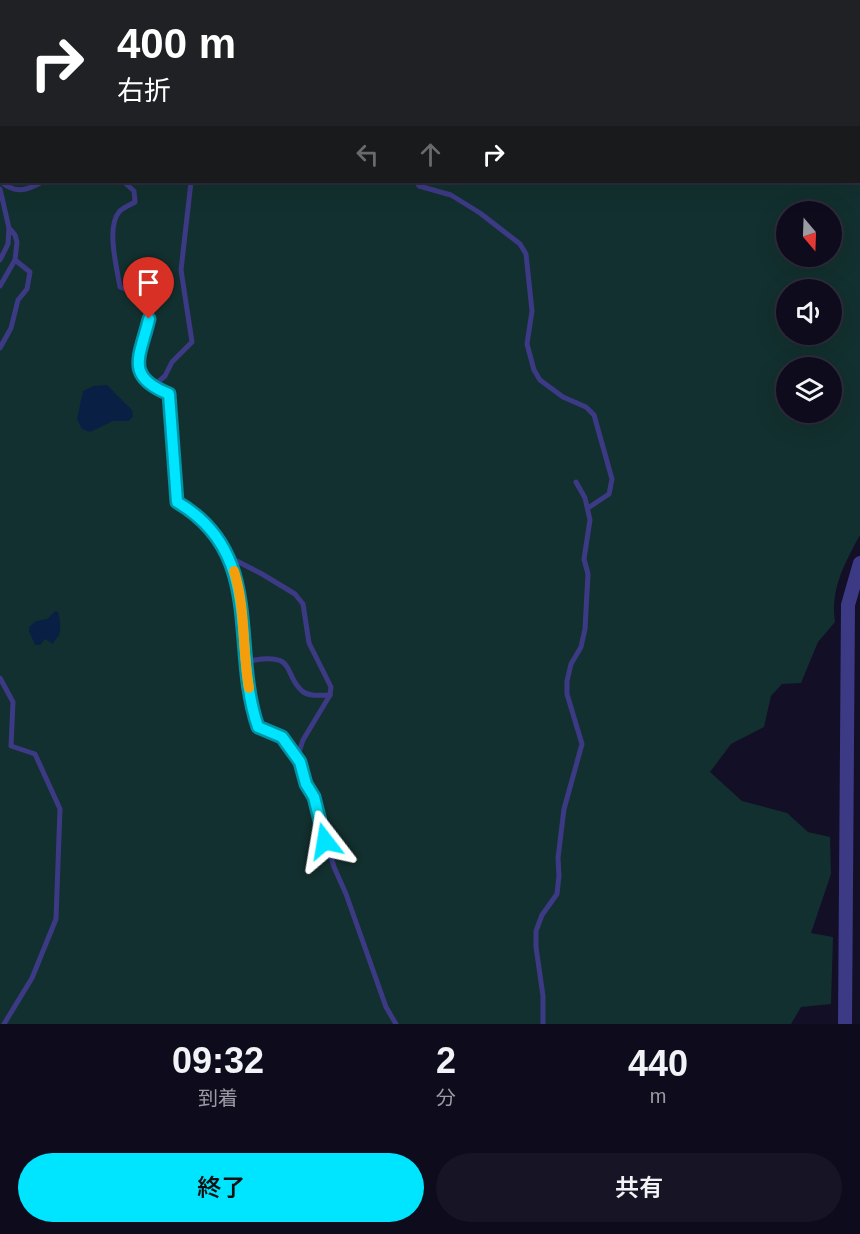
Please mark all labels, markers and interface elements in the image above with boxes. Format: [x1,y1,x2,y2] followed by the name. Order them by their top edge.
[117,20,236,67] text: 400 m
[18,24,96,102] icon: right
[117,76,171,106] text: 右折
[351,138,384,171] icon: left
[414,138,447,171] icon: ahead
[477,138,510,171] icon: right
[776,201,842,267] north arrow
[776,201,842,423] map controls
[123,257,174,319] pin
[132,266,165,299] icon: arrive
[776,279,842,345] button: sound
[776,357,842,423] button: layers
[293,809,357,873] position arrow
[172,1040,264,1081] text: 09:32
[436,1040,456,1081] text: 2
[628,1043,688,1084] text: 440
[650,1085,666,1107] text: m
[198,1087,238,1109] text: 到着
[436,1087,456,1109] text: 分
[18,1153,424,1222] button: 終了
[436,1153,842,1222] button: 共有

